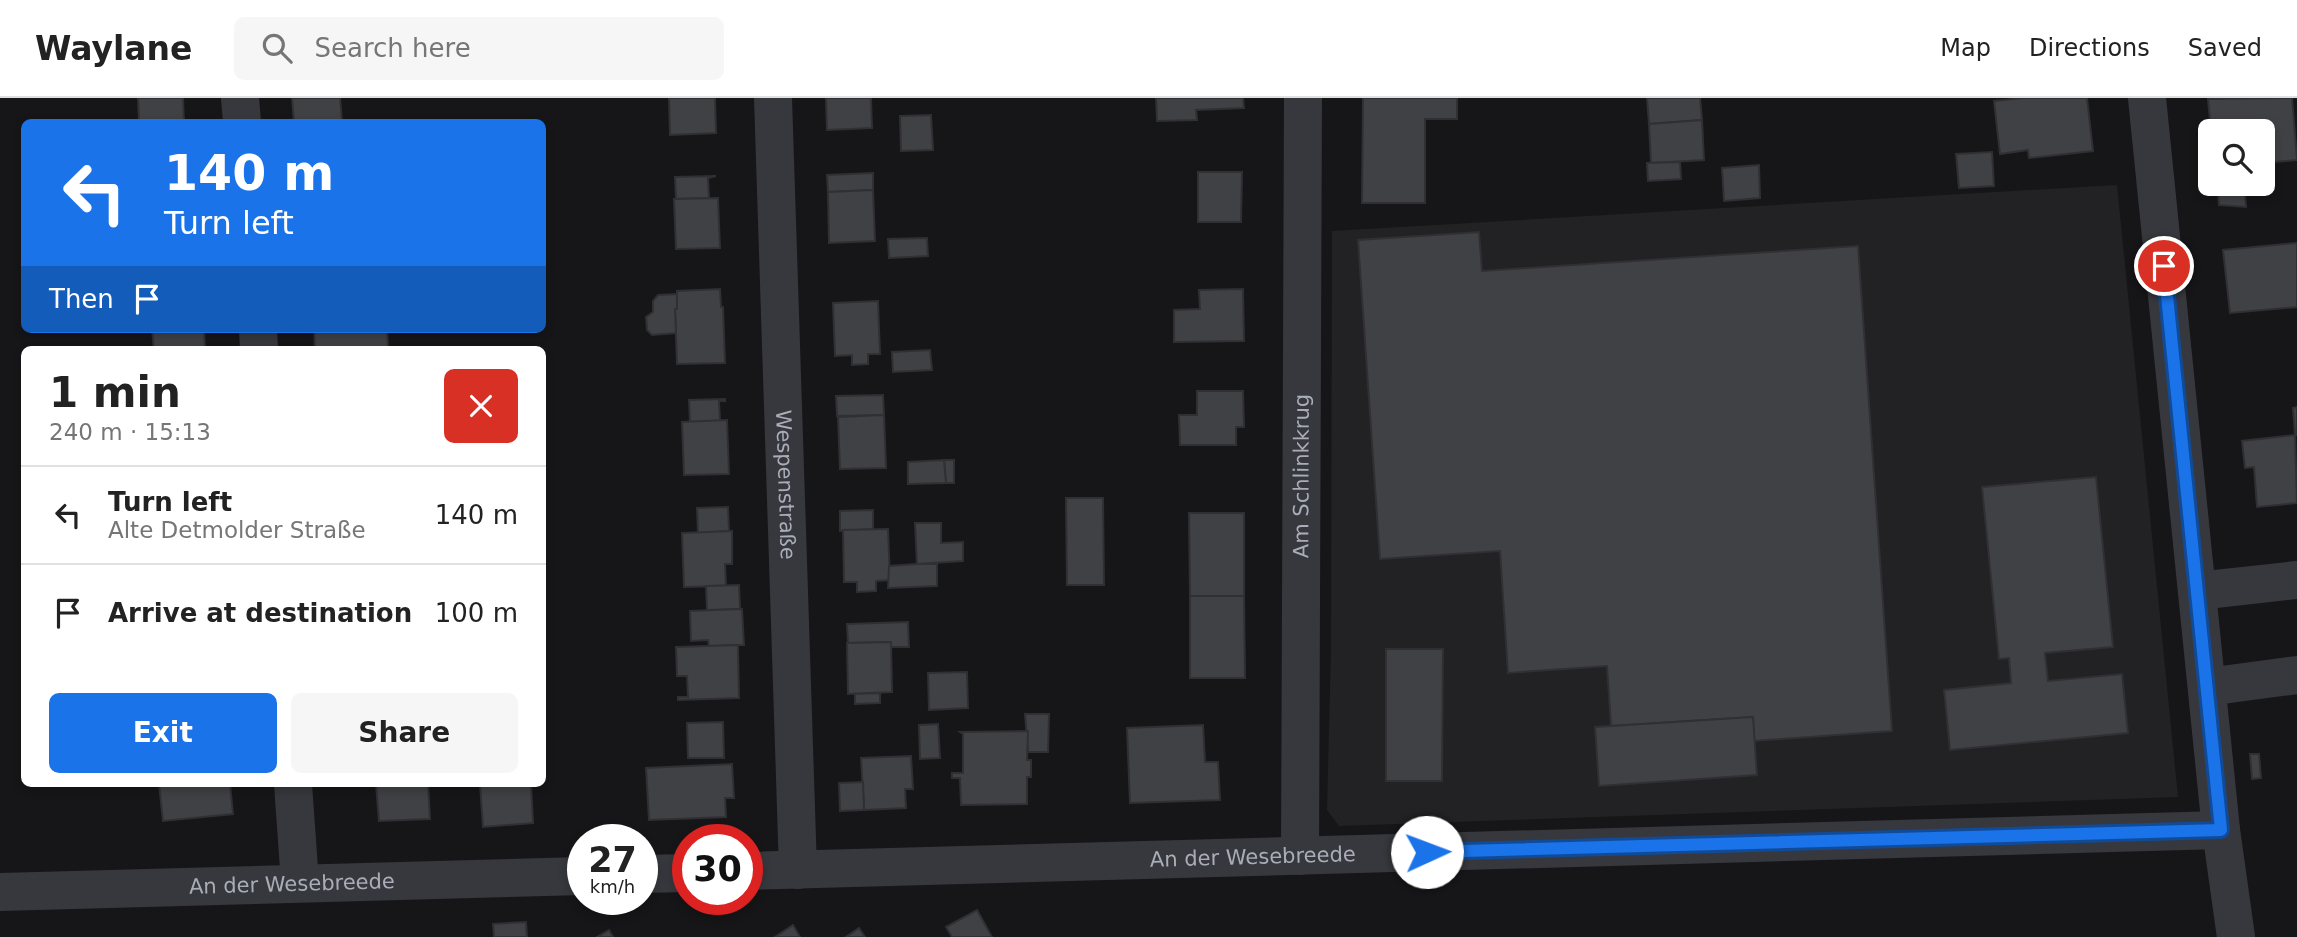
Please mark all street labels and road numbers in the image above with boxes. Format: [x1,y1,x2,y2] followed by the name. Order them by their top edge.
[1289,394,1314,558] street label: Am Schlinkkrug
[771,410,800,560] street label: Wespenstraße
[1150,842,1356,872] street label: An der Wesebreede
[189,869,395,899] street label: An der Wesebreede

